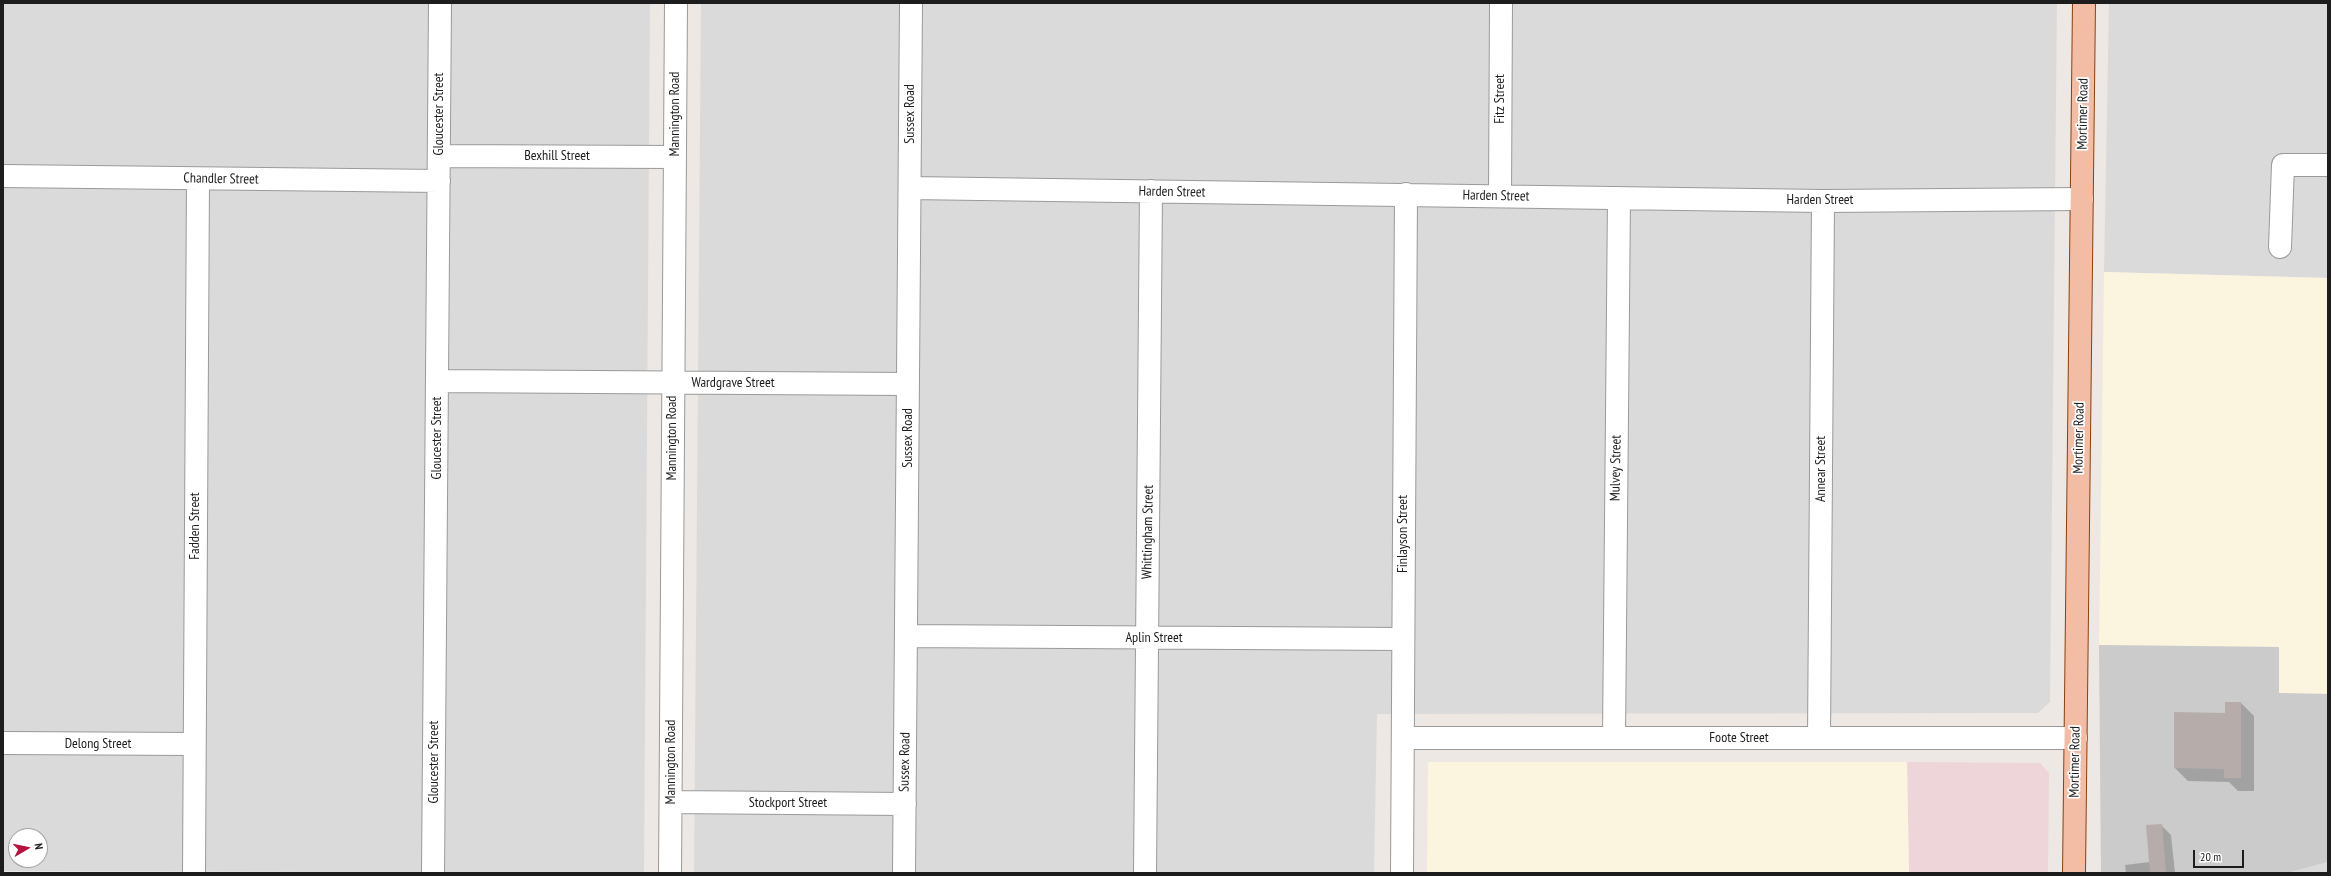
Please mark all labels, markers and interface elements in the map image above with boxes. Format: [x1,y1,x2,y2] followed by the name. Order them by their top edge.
[667,72,683,156] street label: Mannington Road
[431,73,447,155] street label: Gloucester Street
[1492,74,1508,124] street label: Fitz Street
[2074,78,2092,150] street label: Mortimer Road
[902,84,918,144] street label: Sussex Road
[524,148,590,164] street label: Bexhill Street
[183,170,259,188] street label: Chandler Street
[1138,183,1206,201] street label: Harden Street
[1462,187,1530,205] street label: Harden Street
[1787,192,1853,208] street label: Harden Street
[691,375,775,391] street label: Wardgrave Street
[664,396,680,480] street label: Mannington Road
[429,397,445,479] street label: Gloucester Street
[2070,402,2088,474] street label: Mortimer Road
[900,408,916,468] street label: Sussex Road
[1607,435,1625,501] street label: Mulvey Street
[1813,436,1829,502] street label: Annear Street
[1139,485,1157,579] street label: Whittingham Street
[187,492,203,560] street label: Fadden Street
[1395,495,1411,573] street label: Finlayson Street
[1125,630,1183,646] street label: Aplin Street
[663,720,679,804] street label: Mannington Road
[426,721,442,803] street label: Gloucester Street
[2066,726,2084,798] street label: Mortimer Road
[1709,730,1769,746] street label: Foote Street
[896,732,914,792] street label: Sussex Road
[65,736,131,752] street label: Delong Street
[749,795,827,811] street label: Stockport Street
[8,828,48,868] north arrow
[31,842,46,850] text: N
[2195,842,2246,868] scale bar
[2200,849,2221,864] text: 20 m

